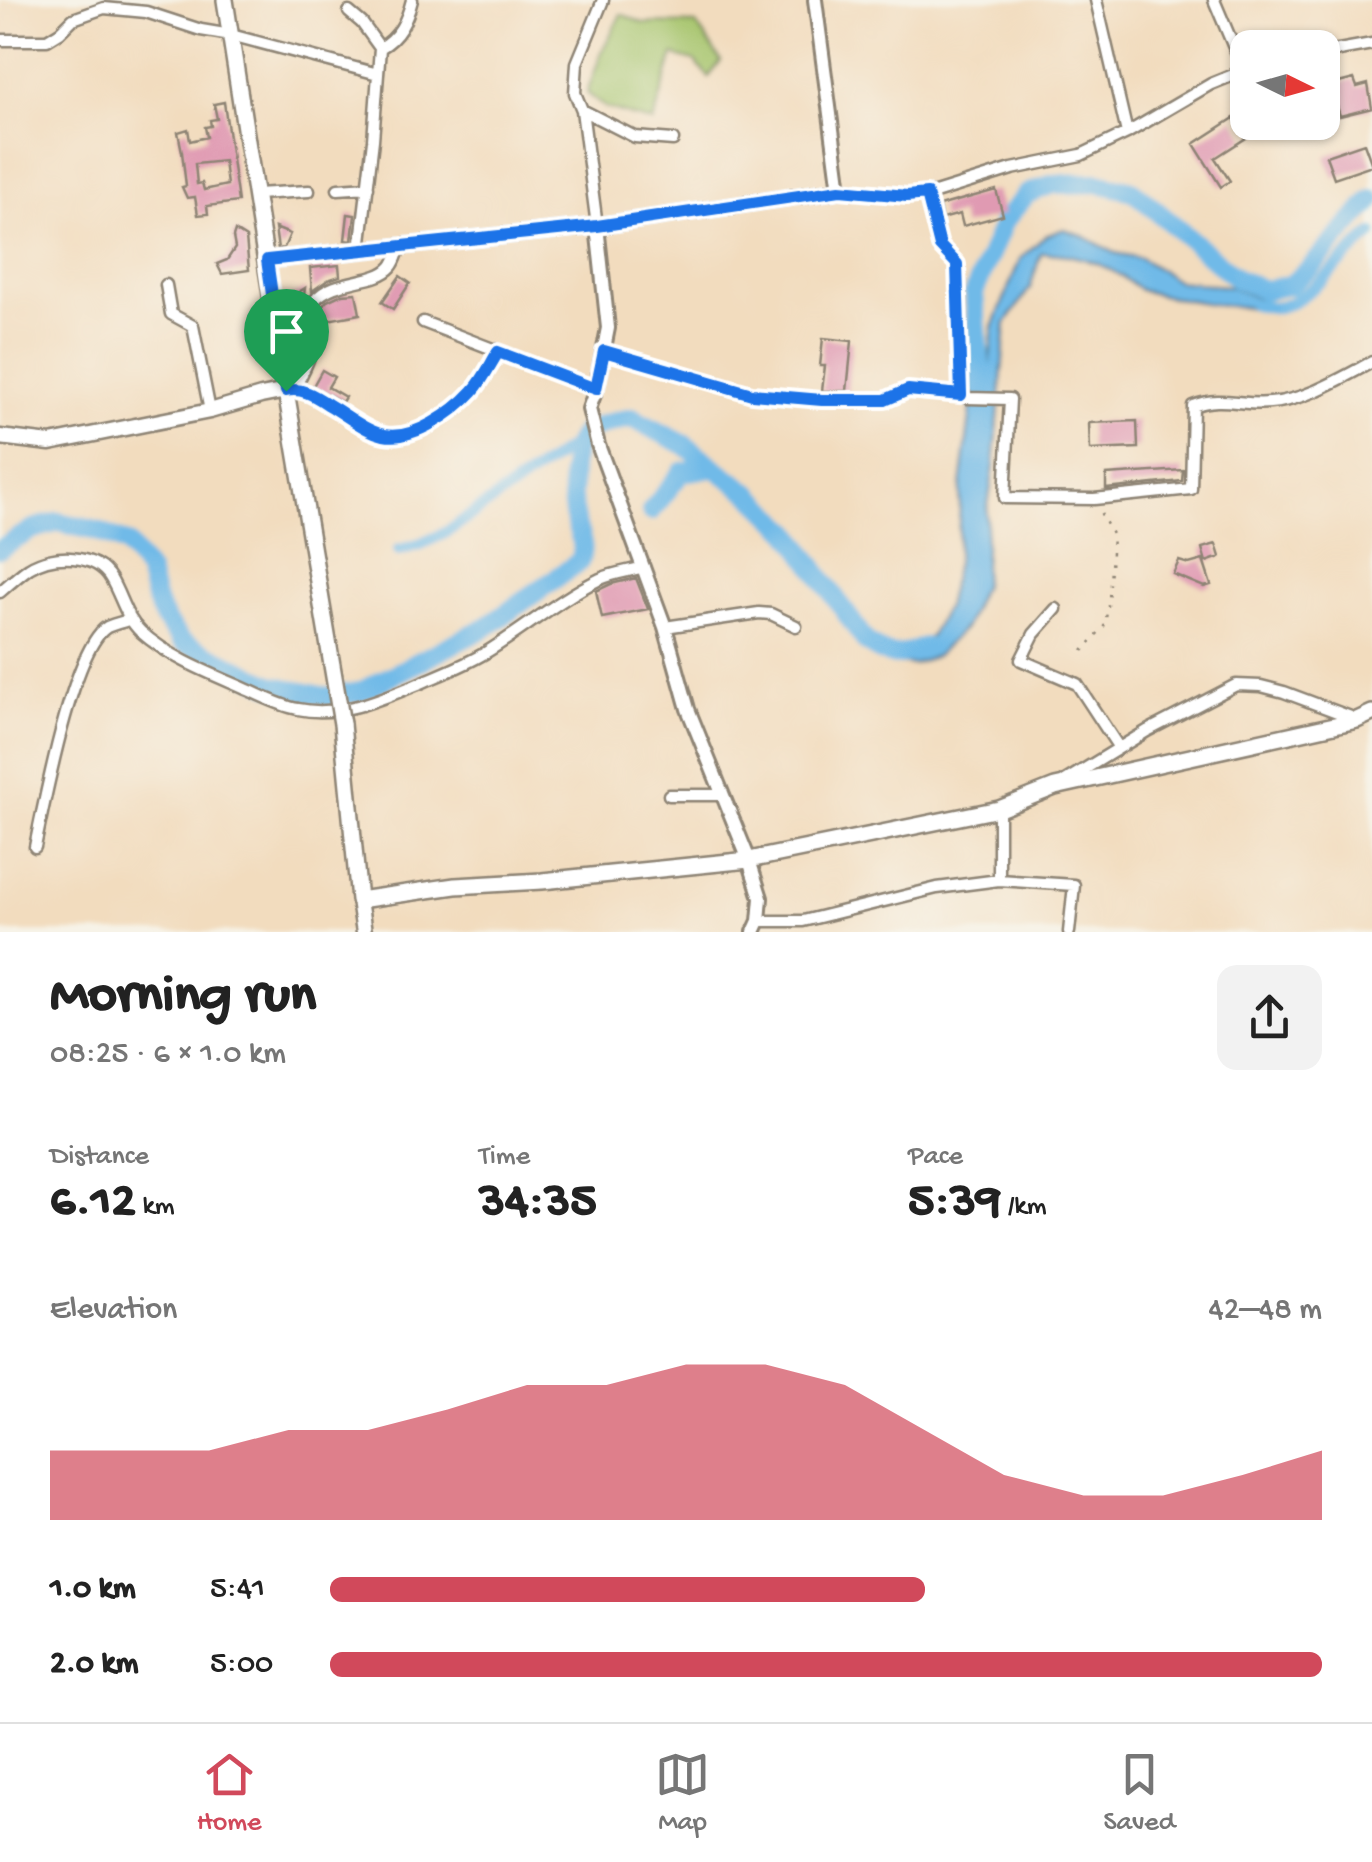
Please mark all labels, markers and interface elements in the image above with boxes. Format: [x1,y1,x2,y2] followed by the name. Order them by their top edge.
[1230,30,1340,140] north arrow
[1230,30,1340,140] map controls
[244,289,329,392] pin
[259,304,314,359] icon: arrive
[1217,965,1322,1070] button: share
[50,966,316,1030] text: Morning run
[50,1036,286,1074] text: 08:25 · 6 × 1.0 km
[50,1141,149,1174] text: Distance
[479,1141,530,1174] text: Time
[908,1141,963,1174] text: Pace
[50,1174,136,1233] text: 6.12
[479,1174,597,1233] text: 34:35
[908,1174,1001,1233] text: 5:39
[136,1191,175,1224] text: km
[1001,1191,1047,1224] text: /km
[50,1292,177,1330] text: Elevation
[1209,1292,1322,1330] text: 42–48 m
[50,1571,136,1609] text: 1.0 km
[210,1571,265,1609] text: 5:41
[50,1646,138,1684] text: 2.0 km
[210,1646,273,1684] text: 5:00
[197,1747,262,1840] tab: Home
[655,1747,710,1840] tab: Map
[1103,1747,1175,1840] tab: Saved

